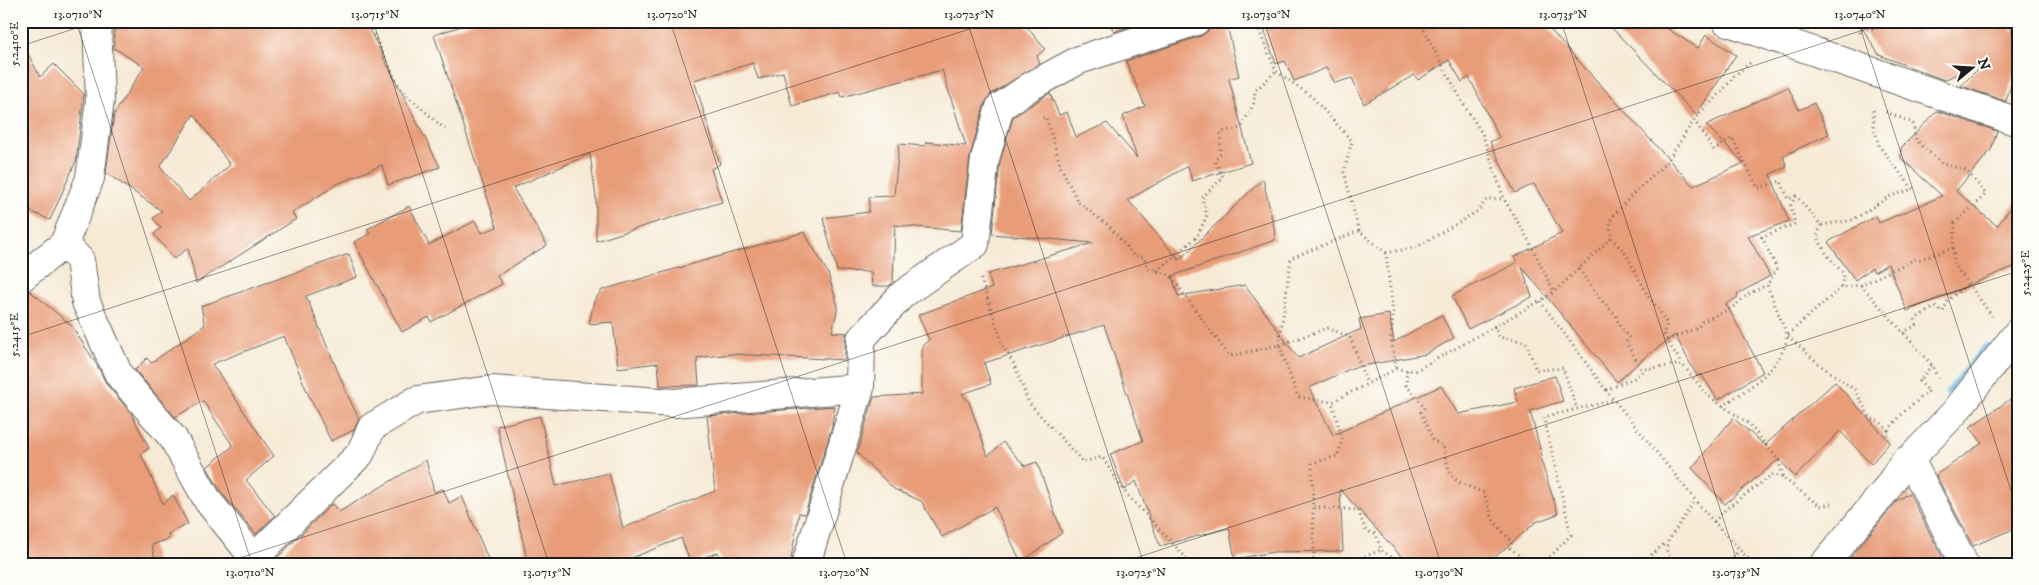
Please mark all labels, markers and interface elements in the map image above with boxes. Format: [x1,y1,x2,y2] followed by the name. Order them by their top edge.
[53,7,103,22] text: 13.0710°N
[351,7,399,22] text: 13.0715°N
[647,7,697,22] text: 13.0720°N
[944,7,994,22] text: 13.0725°N
[1241,7,1291,22] text: 13.0730°N
[1539,7,1587,22] text: 13.0735°N
[1834,7,1886,22] text: 13.0740°N
[7,21,22,66] text: 5.2410°E
[1946,42,1996,92] north arrow
[1973,56,1994,73] text: N
[2018,250,2033,296] text: 5.2425°E
[7,313,22,357] text: 5.2415°E
[225,565,275,580] text: 13.0710°N
[523,565,571,580] text: 13.0715°N
[819,565,869,580] text: 13.0720°N
[1116,565,1166,580] text: 13.0725°N
[1414,565,1464,580] text: 13.0730°N
[1712,565,1760,580] text: 13.0735°N

